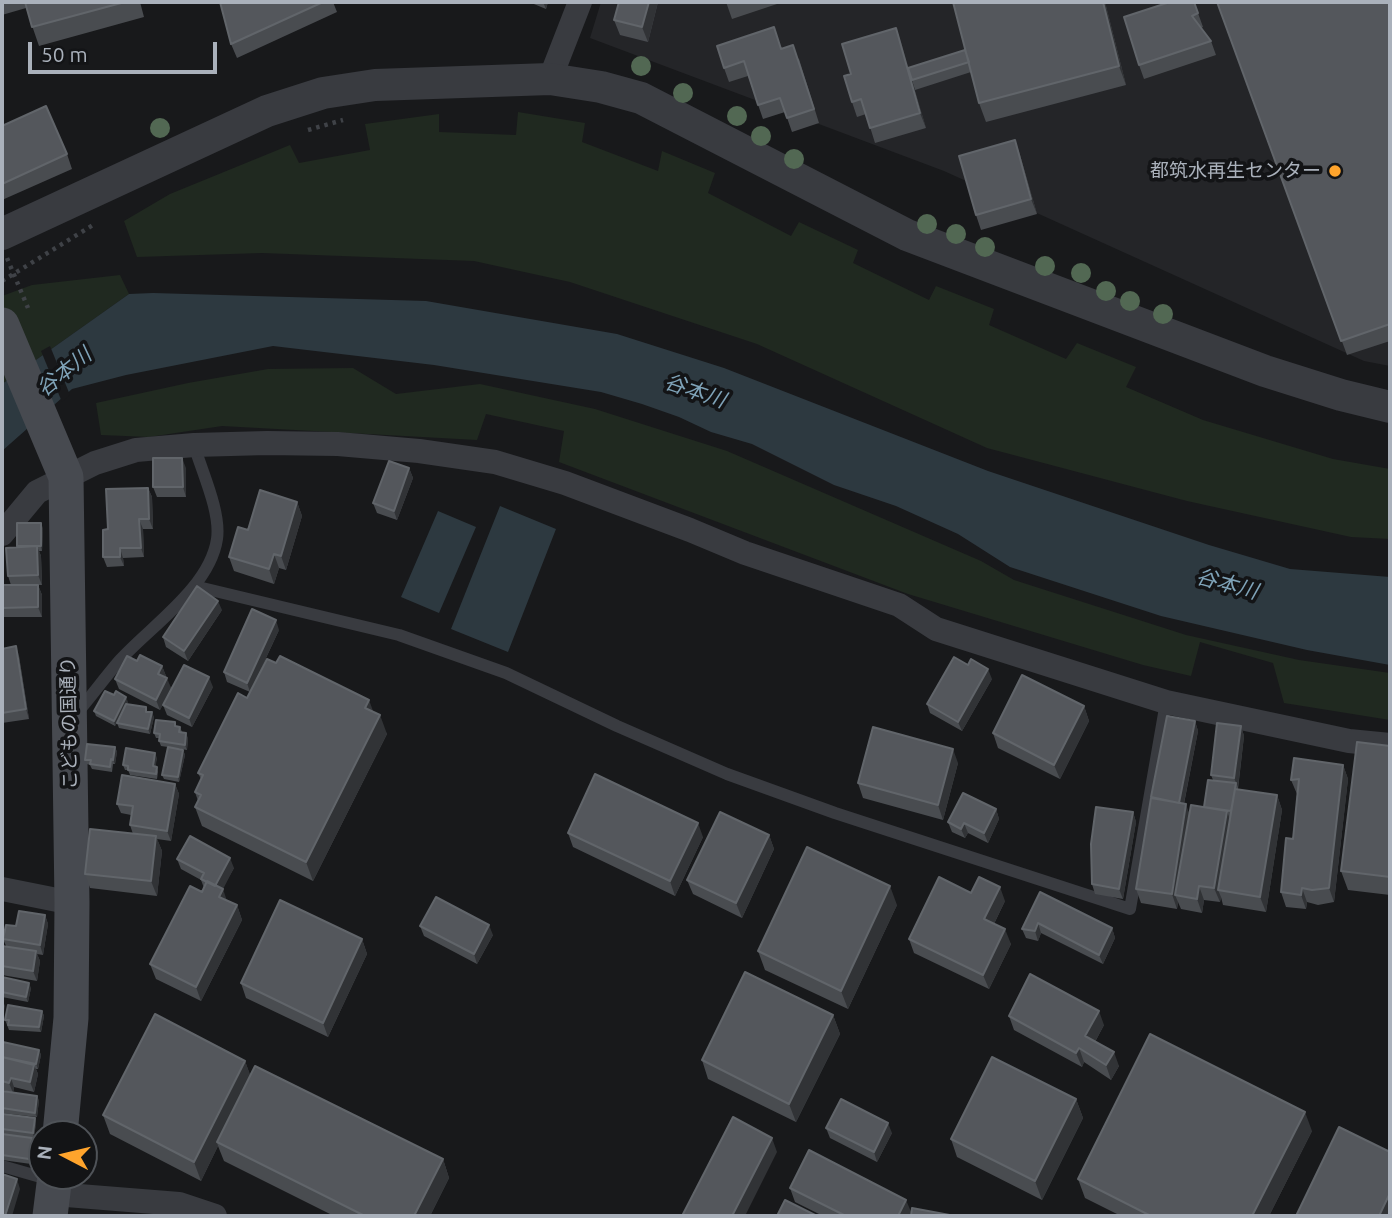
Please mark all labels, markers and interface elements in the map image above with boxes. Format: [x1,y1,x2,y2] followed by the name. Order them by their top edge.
[32,28,220,72] scale bar
[41,42,88,66] text: 50 m
[1150,160,1321,182] place label: 都筑水再生センター
[1327,163,1343,179] marker: 都筑水再生センター
[32,342,96,402] water label: 谷本川
[661,369,729,413] water label: 谷本川
[1193,564,1261,604] water label: 谷本川
[56,656,82,790] street label: こどもの国通り
[28,1120,98,1190] north arrow
[32,1144,56,1161] text: N

